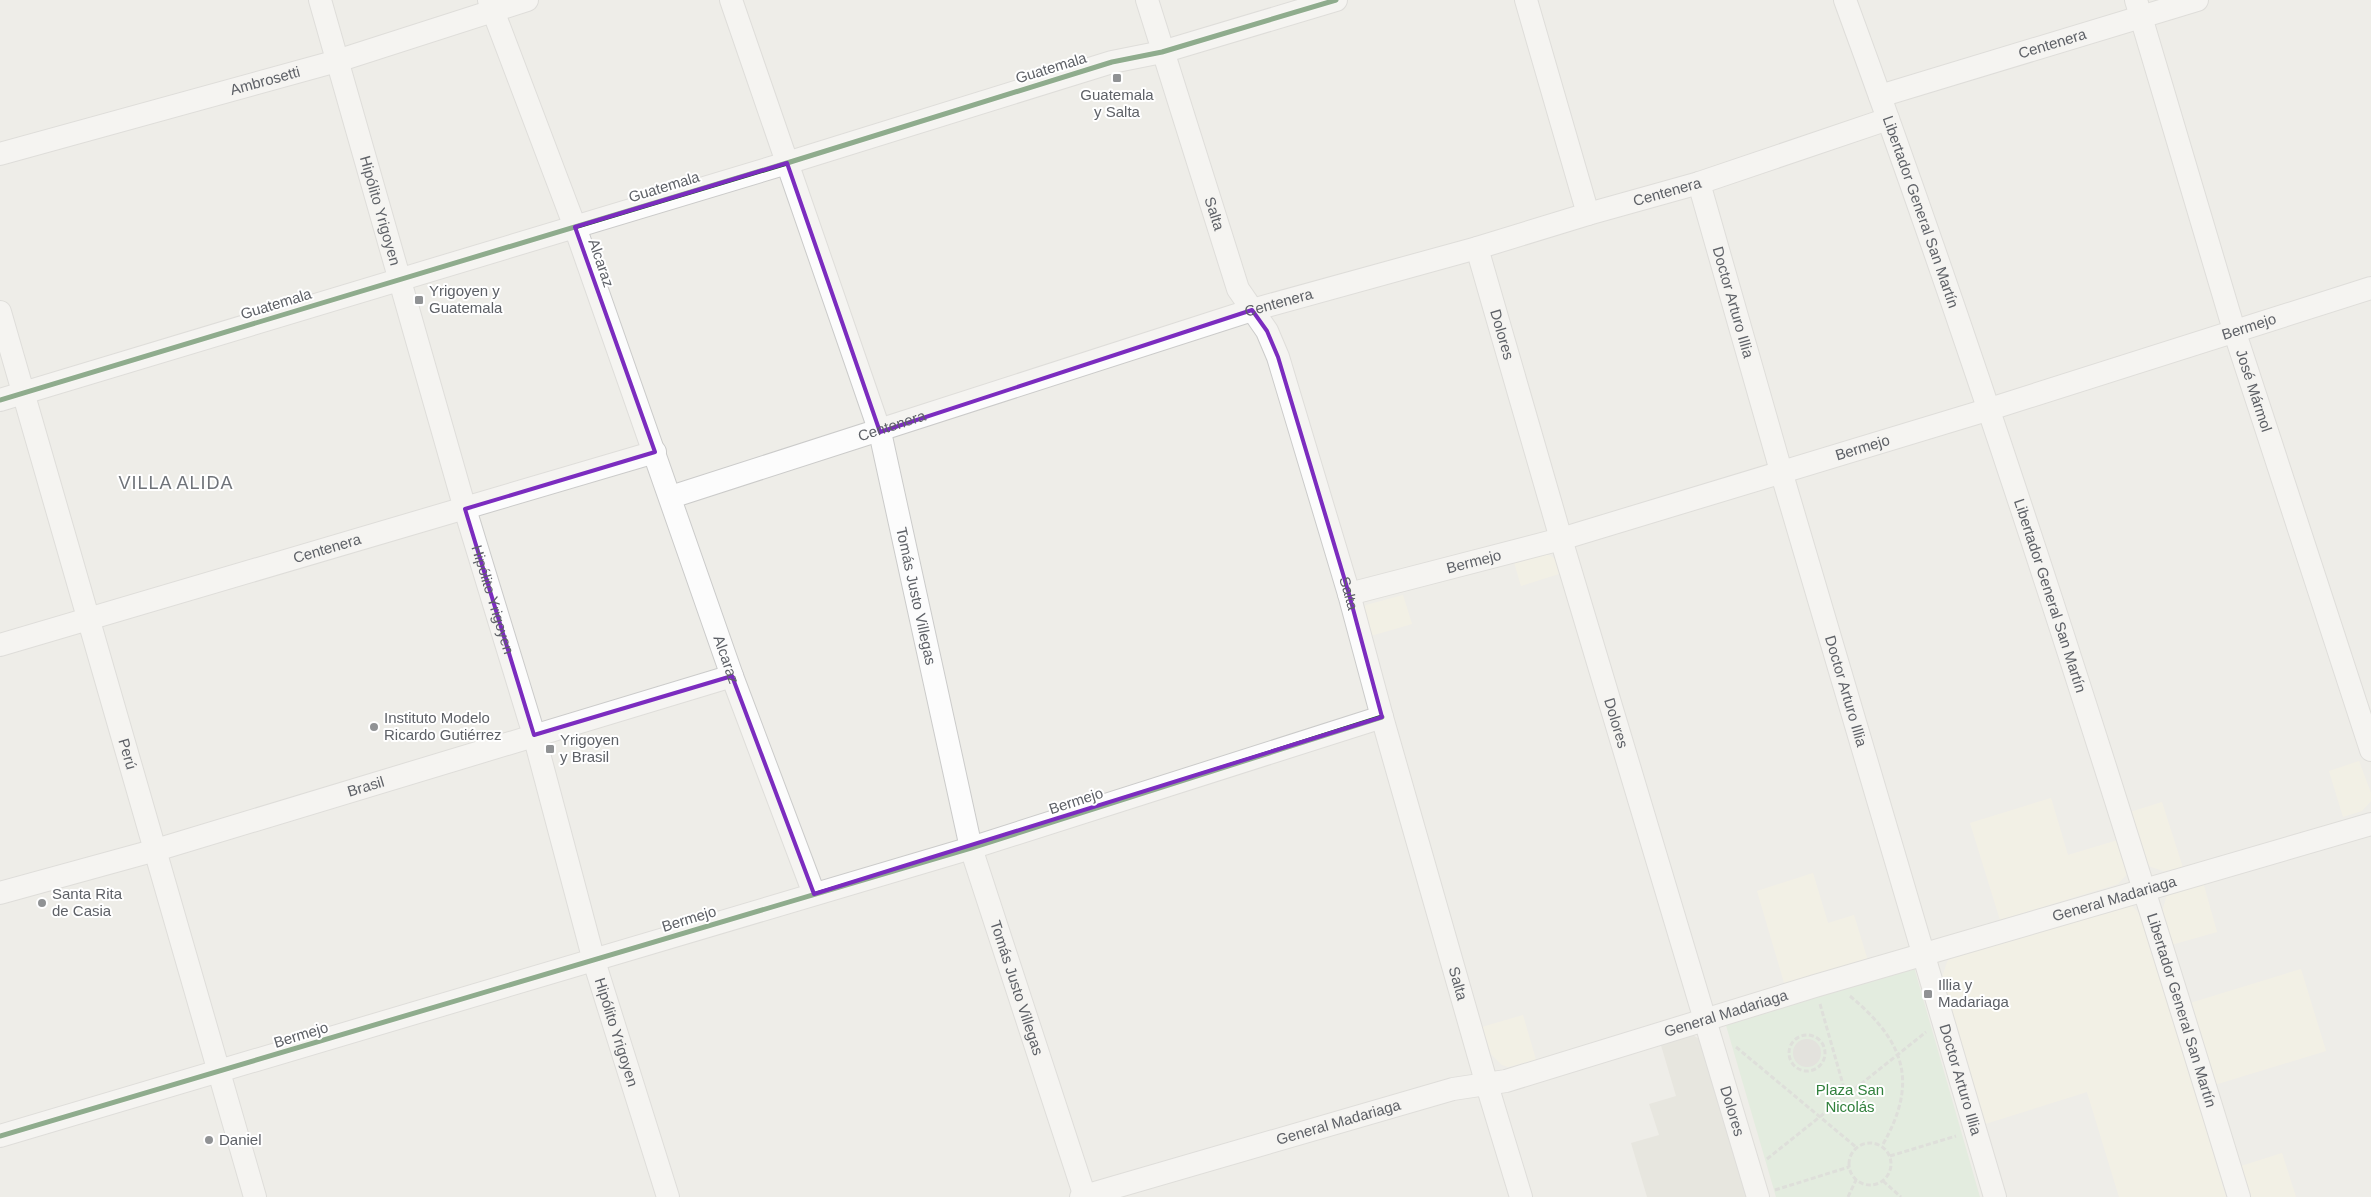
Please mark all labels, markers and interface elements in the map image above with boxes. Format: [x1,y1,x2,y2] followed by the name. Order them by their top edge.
[2016,25,2089,62] street label: Centenera
[1013,48,1089,86] street label: Guatemala
[228,63,302,98] street label: Ambrosetti
[1111,72,1123,84] marker: Guatemala y Salta
[1080,86,1154,120] place label: Guatemala y Salta
[1880,113,1963,310] street label: Libertador General San Martín
[357,154,404,267] street label: Hipólito Yrigoyen
[626,167,702,205] street label: Guatemala
[1631,174,1704,209] street label: Centenera
[1202,195,1228,233] street label: Salta
[585,236,618,289] street label: Alcaraz
[1709,244,1758,360] street label: Doctor Arturo Illia
[429,282,503,316] place label: Yrigoyen y Guatemala
[238,284,314,322] street label: Guatemala
[1242,284,1315,320] street label: Centenera
[413,294,425,306] marker: Yrigoyen y Guatemala
[1487,307,1518,362] street label: Dolores
[2220,310,2278,343] street label: Bermejo
[2233,347,2276,434] street label: José Mármol
[856,406,928,444] street label: Centenera
[1833,431,1892,463] street label: Bermejo
[118,473,234,493] district label: VILLA ALIDA
[2011,496,2090,695] street label: Libertador General San Martín
[893,526,940,667] street label: Tomás Justo Villegas
[291,530,364,566] street label: Centenera
[468,543,518,656] street label: Hipólito Yrigoyen
[1445,546,1503,576] street label: Bermejo
[1336,574,1362,613] street label: Salta
[710,633,743,686] street label: Alcaraz
[1822,633,1871,749] street label: Doctor Arturo Illia
[1601,696,1632,750] street label: Dolores
[384,709,502,743] place label: Instituto Modelo Ricardo Gutiérrez
[368,721,380,733] marker: Instituto Modelo Ricardo Gutiérrez
[560,731,619,765] place label: Yrigoyen y Brasil
[115,736,140,771] street label: Perú
[544,743,556,755] marker: Yrigoyen y Brasil
[345,773,386,800] street label: Brasil
[1047,784,1105,817] street label: Bermejo
[2050,872,2179,924] street label: General Madariaga
[52,885,123,919] place label: Santa Rita de Casia
[36,897,48,909] marker: Santa Rita de Casia
[660,902,718,935] street label: Bermejo
[2144,911,2220,1109] street label: Libertador General San Martín
[987,918,1047,1057] street label: Tomás Justo Villegas
[1446,964,1472,1003] street label: Salta
[592,975,642,1089] street label: Hipólito Yrigoyen
[1938,976,2010,1010] place label: Illia y Madariaga
[1662,986,1790,1040] street label: General Madariaga
[1922,988,1934,1000] marker: Illia y Madariaga
[272,1018,330,1051] street label: Bermejo
[1936,1022,1986,1138] street label: Doctor Arturo Illia
[1816,1081,1884,1115] park label: Plaza San Nicolás
[1717,1084,1748,1138] street label: Dolores
[1274,1096,1403,1148] street label: General Madariaga
[219,1131,262,1148] place label: Daniel
[203,1134,215,1146] marker: Daniel

